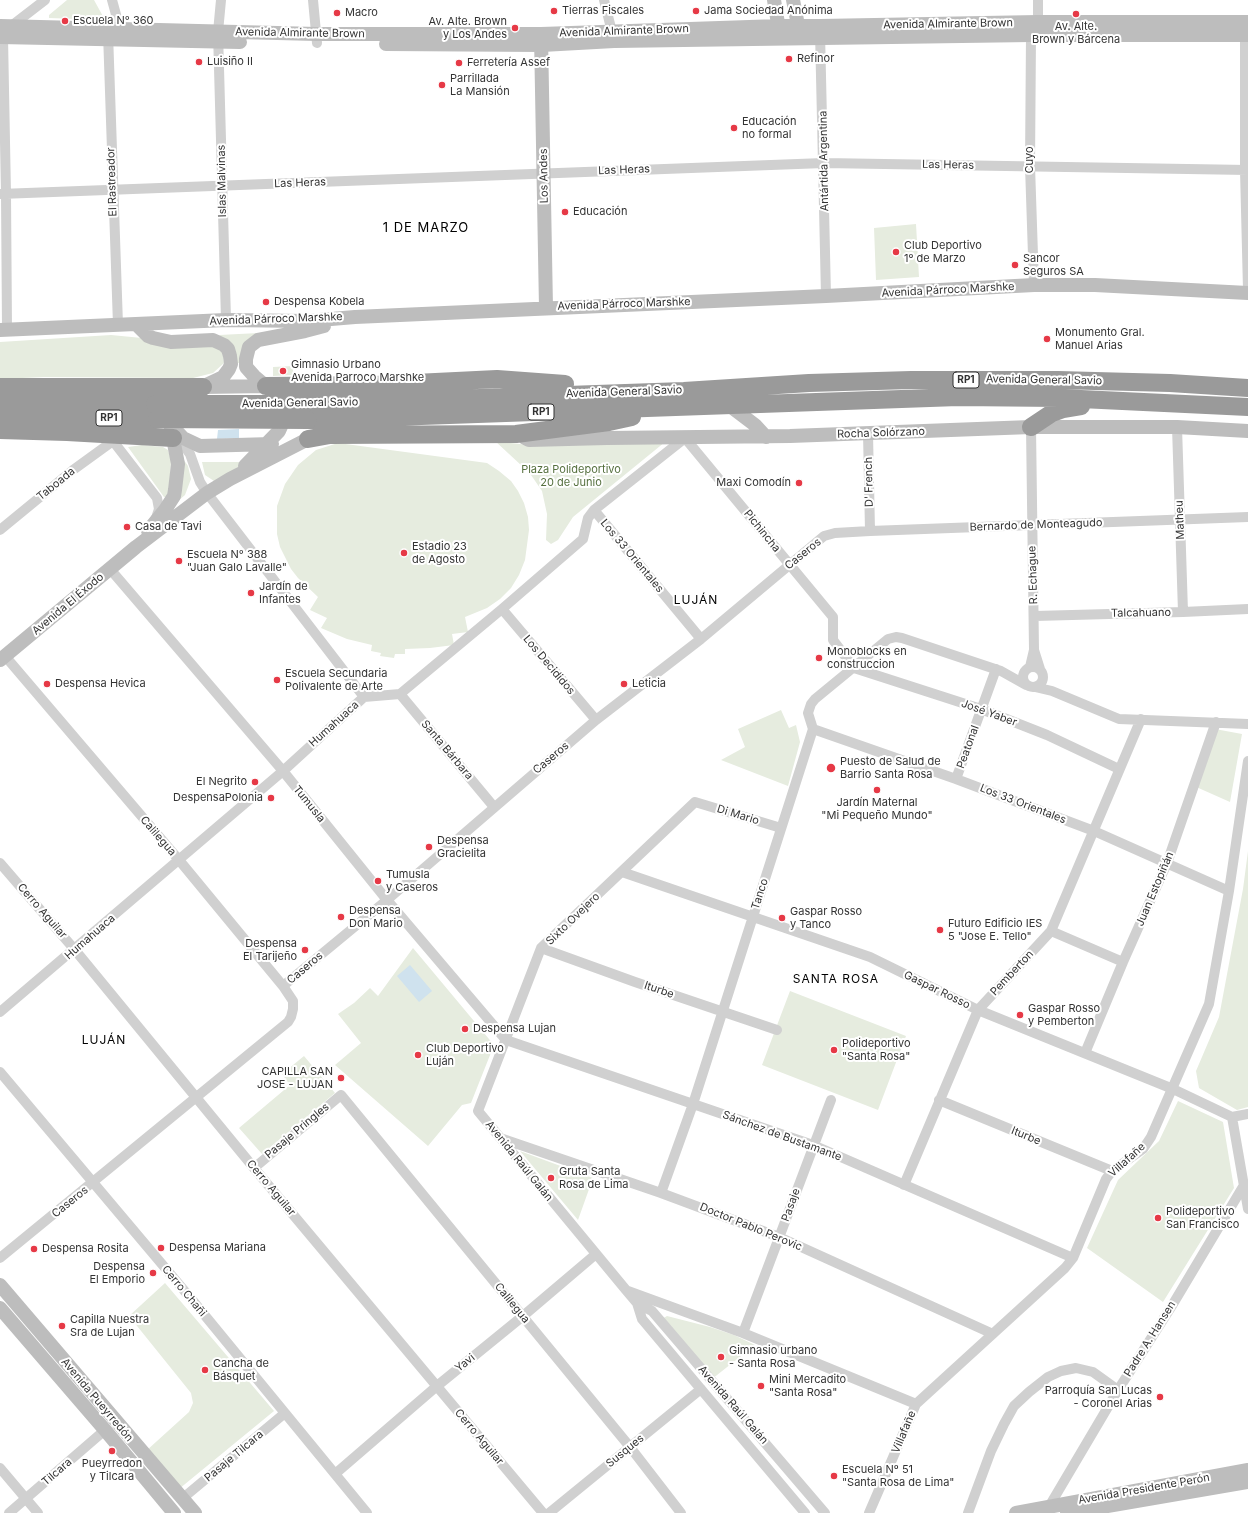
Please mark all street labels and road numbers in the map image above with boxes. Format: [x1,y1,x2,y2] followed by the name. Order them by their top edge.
[883,16,1013,32] street label: Avenida Almirante Brown
[559,22,689,40] street label: Avenida Almirante Brown
[235,25,365,41] street label: Avenida Almirante Brown
[817,111,831,211] street label: Antártida Argentina
[215,145,229,217] street label: Islas Malvinas
[1023,146,1037,174] street label: Cuyo
[104,147,120,217] street label: El Rastreador
[537,149,551,203] street label: Los Andes
[922,158,974,172] street label: Las Heras
[598,162,650,178] street label: Las Heras
[274,175,326,191] street label: Las Heras
[881,280,1015,300] street label: Avenida Párroco Marshke
[557,295,691,313] street label: Avenida Párroco Marshke
[209,310,343,328] street label: Avenida Párroco Marshke
[953,372,979,388] road number: RP1
[986,372,1102,388] street label: Avenida General Savio
[566,383,682,401] street label: Avenida General Savio
[242,395,358,411] street label: Avenida General Savio
[528,404,554,420] road number: RP1
[96,410,122,426] road number: RP1
[837,425,925,441] street label: Rocha Solórzano
[862,457,876,507] street label: D' French
[34,465,78,503] street label: Taboada
[1173,500,1187,540] street label: Matheu
[741,507,783,555] street label: Pichincha
[969,516,1103,534] street label: Bernardo de Monteagudo
[598,517,666,595] street label: Los 33 Orientales
[782,535,824,573] street label: Caseros
[1025,545,1041,605] street label: R. Echague
[30,570,106,638] street label: Avenida El Éxodo
[1111,606,1171,620] street label: Talcahuano
[520,633,578,697] street label: Los Decididos
[959,697,1019,729] street label: José Yaber
[306,698,362,750] street label: Humahuaca
[418,718,476,782] street label: Santa Bárbara
[954,724,982,770] street label: Peatonal
[530,739,572,777] street label: Caseros
[978,781,1068,827] street label: Los 33 Orientales
[290,783,328,825] street label: Tumusla
[715,802,761,828] street label: Di Mario
[137,814,179,858] street label: Calilegua
[1133,850,1177,928] street label: Juan Estopiñán
[749,877,771,911] street label: Tanco
[14,881,70,941] street label: Cerro Aguilar
[543,890,603,948] street label: Sixto Ovejero
[62,912,118,962] street label: Humahuaca
[988,948,1036,998] street label: Pemberton
[284,949,326,987] street label: Caseros
[902,968,972,1012] street label: Gaspar Rosso
[642,979,676,1001] street label: Iturbe
[262,1100,332,1162] street label: Pasaje Pringles
[721,1108,843,1164] street label: Sánchez de Bustamante
[483,1118,555,1204] street label: Avenida Raúl Galán
[1009,1124,1043,1148] street label: Iturbe
[1106,1140,1148,1180] street label: Villafañe
[244,1157,298,1219] street label: Cerro Aguilar
[49,1183,91,1221] street label: Caseros
[779,1187,803,1223] street label: Pasaje
[698,1200,804,1254] street label: Doctor Pablo Perovic
[159,1263,209,1319] street label: Cerro Chañi
[492,1280,532,1326] street label: Calilegua
[1121,1299,1179,1379] street label: Padre A. Hansen
[452,1351,478,1375] street label: Yavi
[58,1356,136,1444] street label: Avenida Pueyrredón
[695,1363,771,1447] street label: Avenida Raúl Galán
[452,1406,506,1468] street label: Cerro Aguilar
[889,1409,919,1455] street label: Villafañe
[202,1428,266,1484] street label: Pasaje Tilcara
[603,1432,647,1470] street label: Susques
[39,1455,75,1489] street label: Tilcara
[1077,1471,1211,1507] street label: Avenida Presidente Perón

